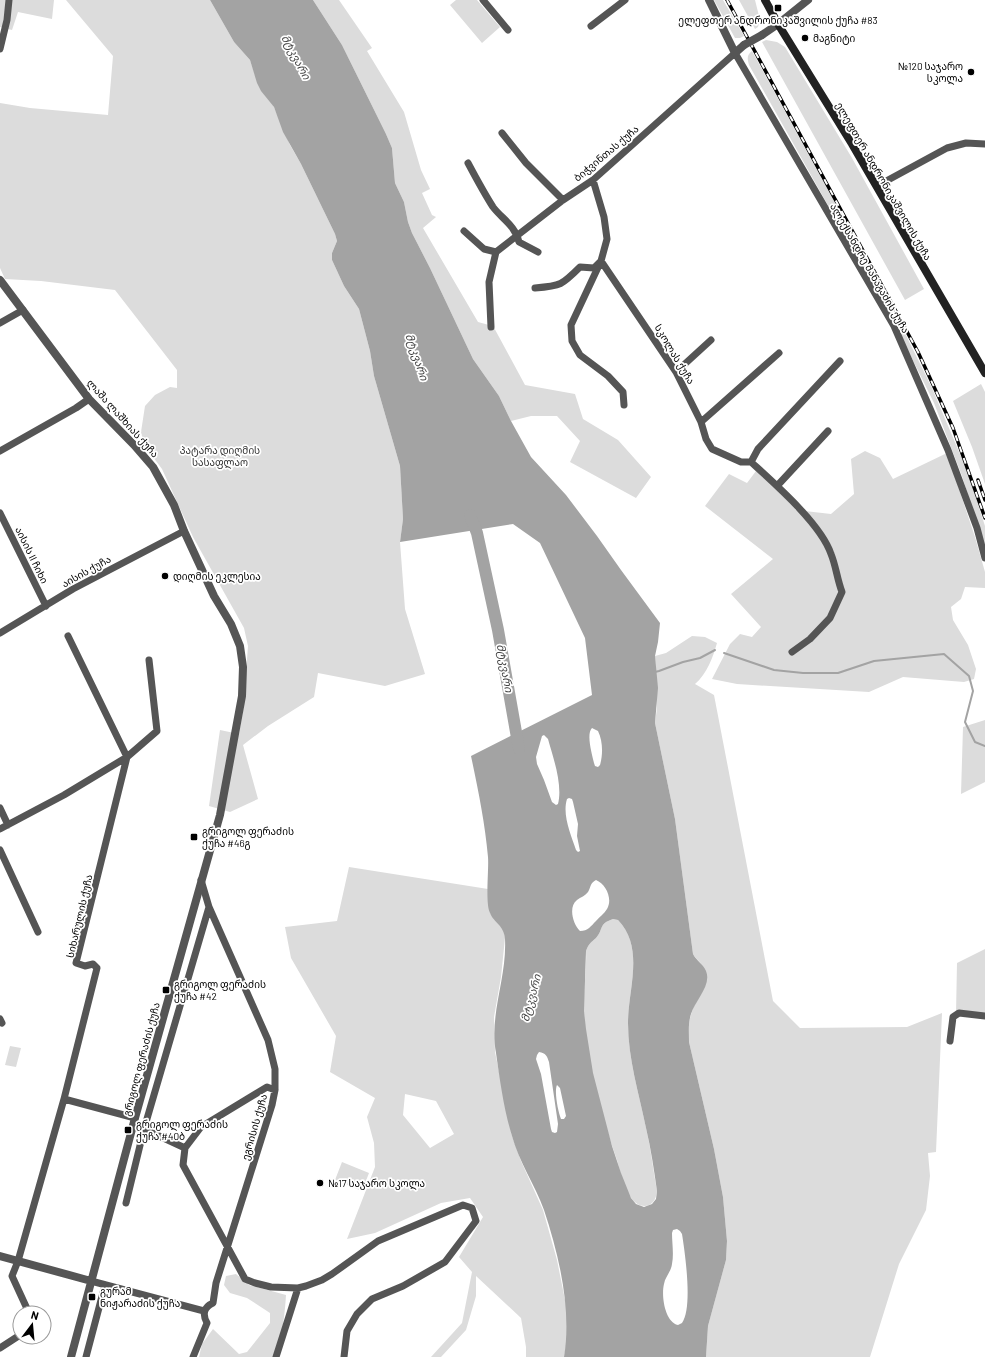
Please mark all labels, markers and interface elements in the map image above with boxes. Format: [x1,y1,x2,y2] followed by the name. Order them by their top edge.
[773,3,783,13] marker: ელეფთერ ანდრონიკაშვილის ქუჩა #83
[678,14,878,27] place label: ელეფთერ ანდრონიკაშვილის ქუჩა #83
[278,32,314,82] water label: მტკვარი
[813,32,856,45] place label: მაგნიტი
[800,33,810,43] marker: მაგნიტი
[898,60,963,85] place label: №120 საჯარო სკოლა
[966,67,976,77] marker: №120 საჯარო სკოლა
[833,100,934,263] street label: ელეფთერ ანდრონიკაშვილის ქუჩა
[571,122,641,184] street label: ბიჭვინთას ქუჩა
[827,201,912,335] street label: ალექსანდრე მანაგაძის ქუჩა
[652,322,698,387] street label: სკოლას ქუჩა
[402,332,432,383] water label: მტკვარი
[84,376,161,460] street label: ლაშა ლაშხიას ქუჩა
[180,444,260,469] park label: პატარა დიღმის სასაფლაო
[13,525,51,586] street label: აისის II ჩიხი
[59,553,113,590] street label: აისის ქუჩა
[173,570,261,583] place label: დიღმის ეკლესია
[160,571,170,581] marker: დიღმის ეკლესია
[494,643,516,694] water label: მტკვარი
[202,825,294,850] place label: გრიგოლ ფერაძის ქუჩა #46გ
[189,832,199,842] marker: გრიგოლ ფერაძის ქუჩა #46გ
[64,873,95,959] street label: სიხარულის ქუჩა
[518,972,544,1023] water label: მტკვარი
[174,978,266,1003] place label: გრიგოლ ფერაძის ქუჩა #42
[161,985,171,995] marker: გრიგოლ ფერაძის ქუჩა #42
[120,1001,163,1117] street label: გრიგოლ ფერაძის ქუჩა
[239,1092,270,1162] street label: ეგრისის ქუჩა
[136,1118,228,1143] place label: გრიგოლ ფერაძის ქუჩა #40ბ
[123,1125,133,1135] marker: გრიგოლ ფერაძის ქუჩა #40ბ
[328,1177,425,1190] place label: №17 საჯარო სკოლა
[315,1178,325,1188] marker: №17 საჯარო სკოლა
[100,1285,180,1310] place label: გურამ ნიჟარაძის ქუჩა
[87,1292,97,1302] marker: გურამ ნიჟარაძის ქუჩა
[12,1305,52,1345] north arrow
[30,1308,40,1322] text: N

